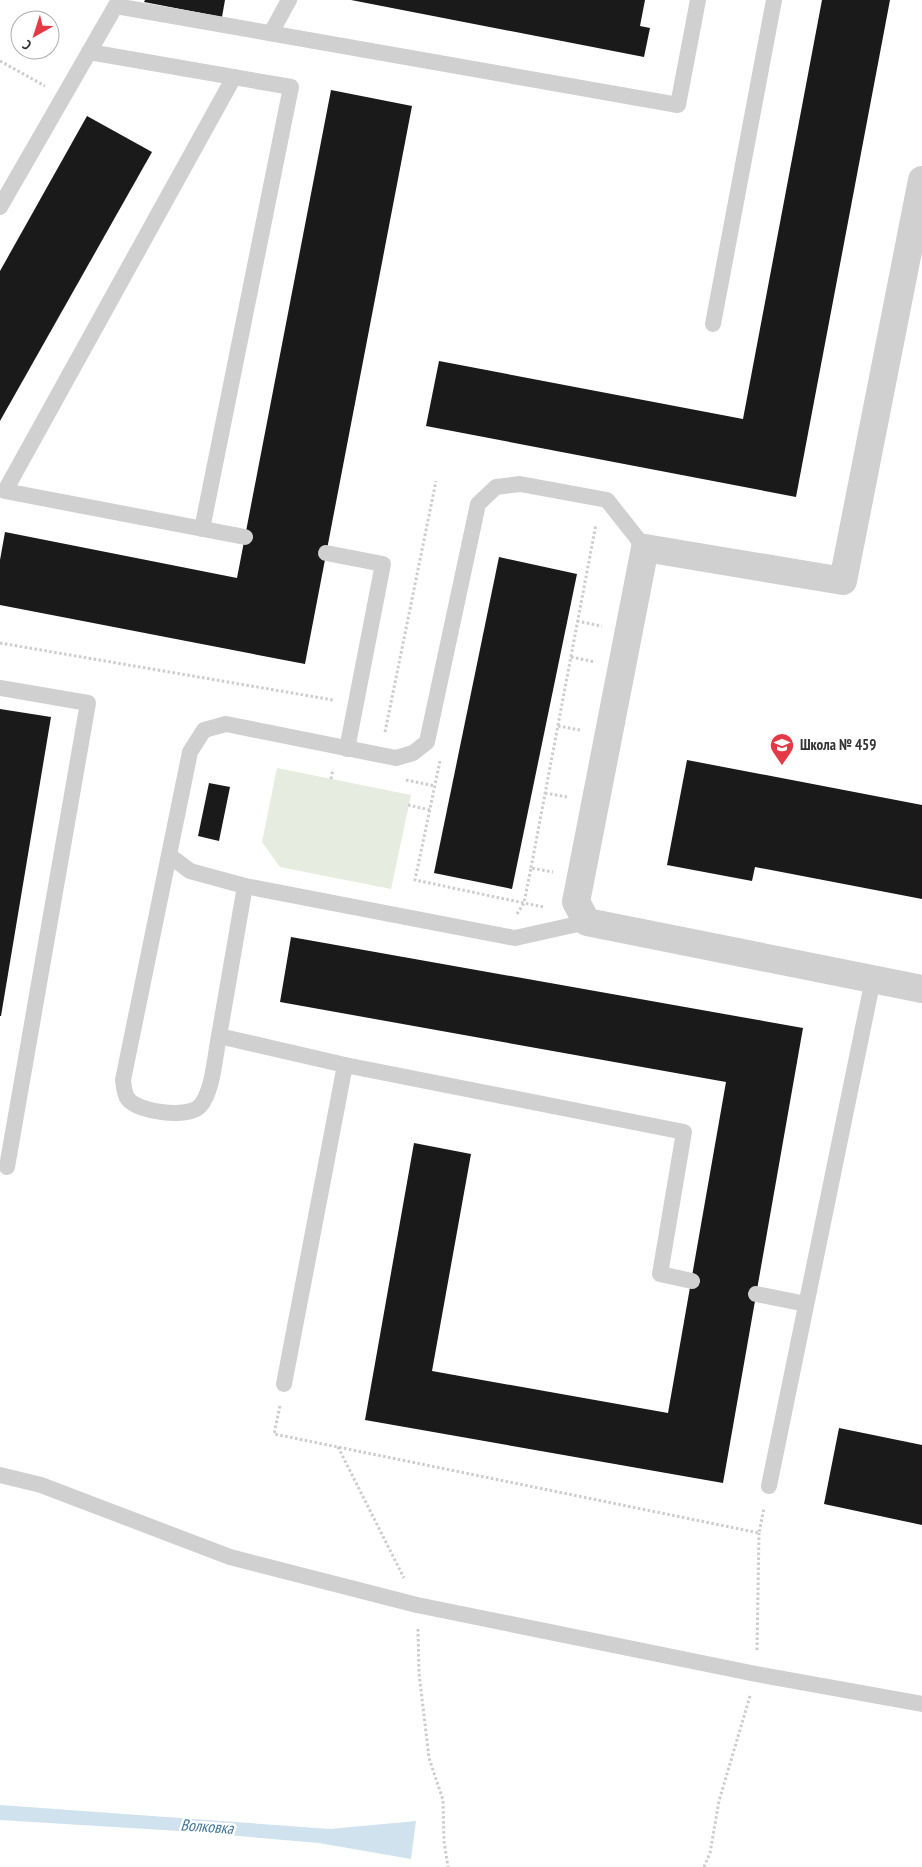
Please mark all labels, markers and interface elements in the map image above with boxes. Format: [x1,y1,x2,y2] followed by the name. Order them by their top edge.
[10,10,60,60] north arrow
[18,36,35,54] text: С
[769,732,795,766] school or university icon: Школа № 459
[800,735,876,754] place label: Школа № 459
[180,1814,236,1838] water label: Волковка

